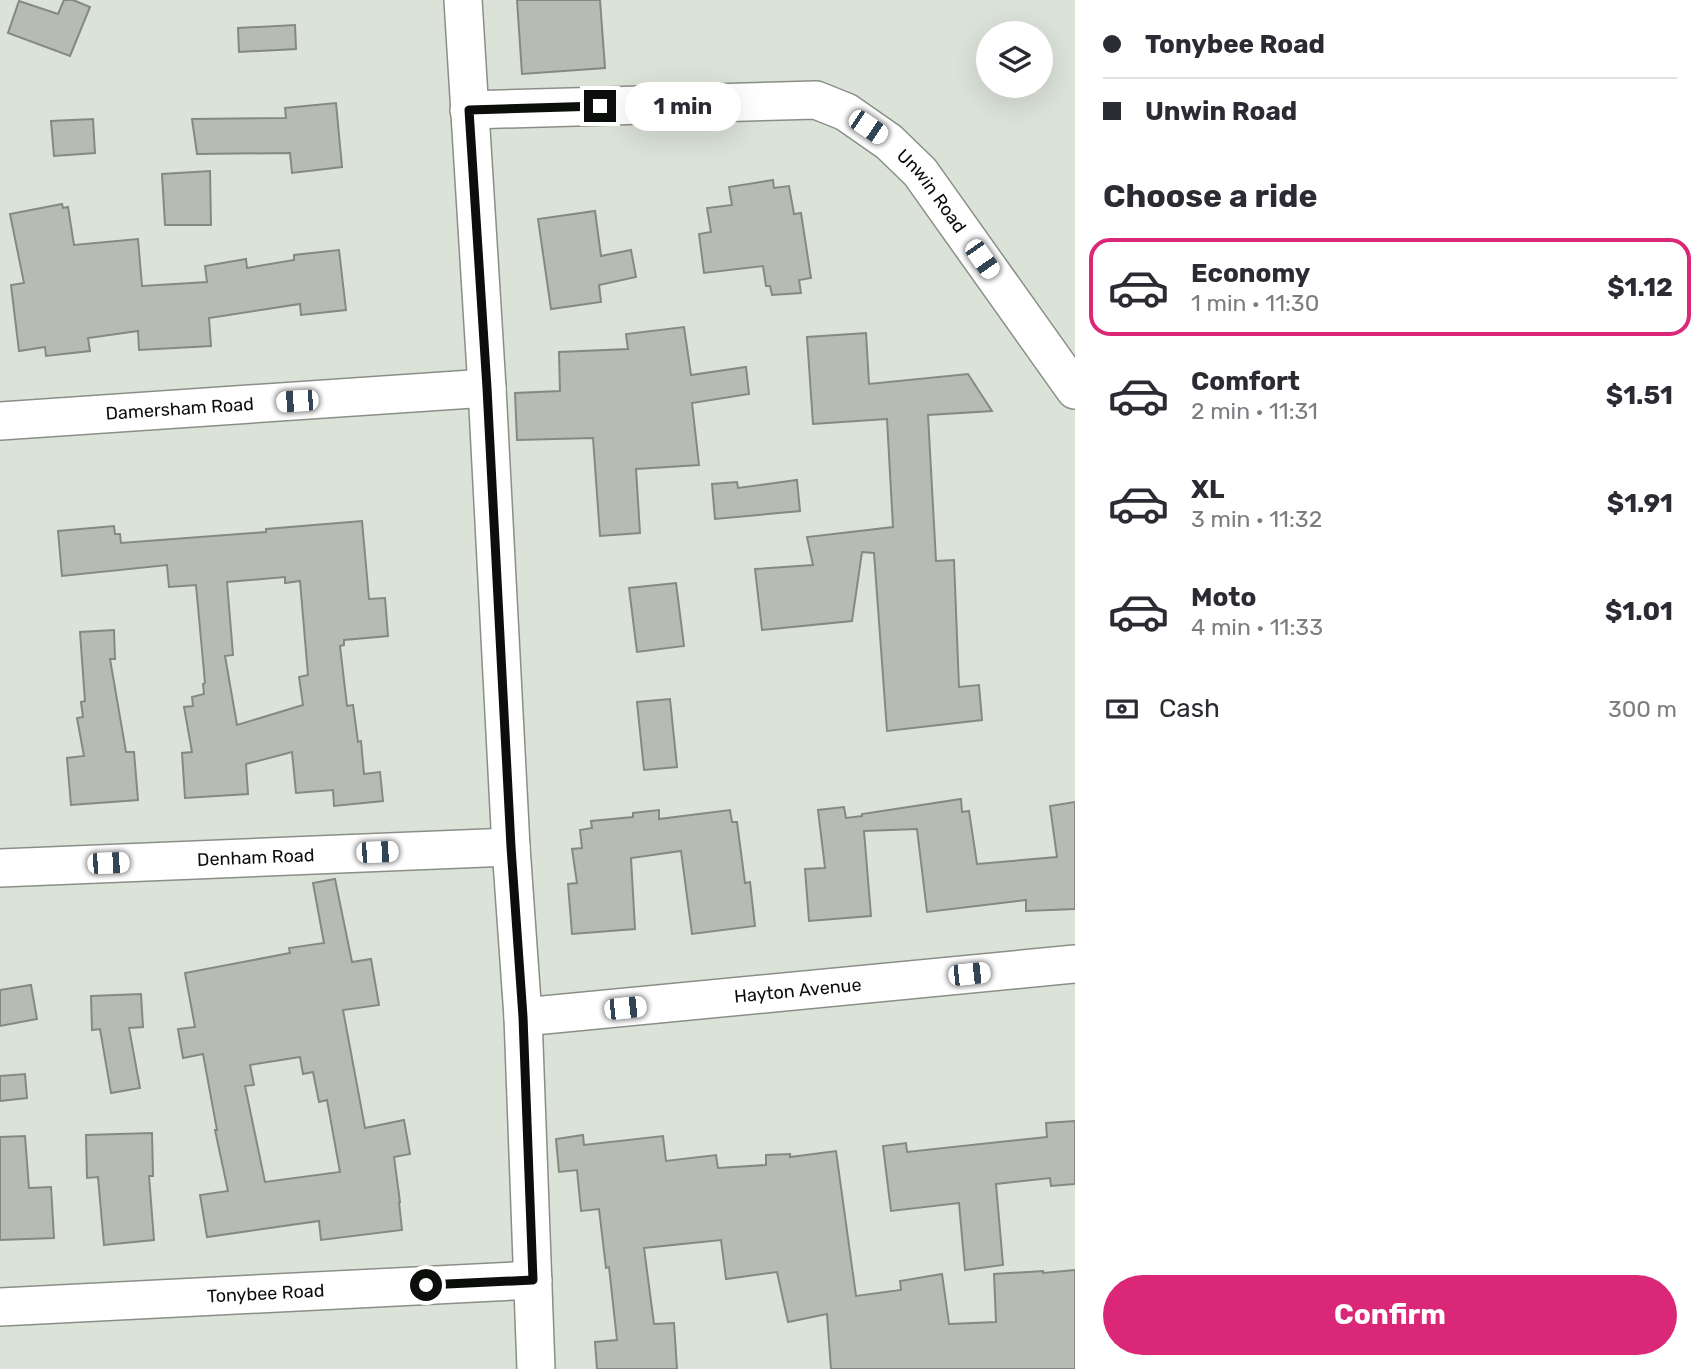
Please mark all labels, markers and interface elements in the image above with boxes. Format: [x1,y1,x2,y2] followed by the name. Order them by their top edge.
[976,21,1053,98] map controls
[976,21,1053,98] button: layers
[1145,29,1325,60] text: Tonybee Road
[624,82,740,130] callout: 1 min
[584,90,616,122] route end
[654,92,712,120] text: 1 min
[1145,96,1297,127] text: Unwin Road
[845,107,892,147] car
[892,145,971,237] street label: Unwin Road
[1103,177,1317,215] text: Choose a ride
[962,236,1003,282] car
[1107,256,1170,319] icon: car
[1191,258,1310,289] text: Economy
[1607,272,1673,303] text: $1.12
[1191,289,1319,317] text: 1 min · 11:30
[1107,364,1170,427] icon: car
[1191,366,1300,397] text: Comfort
[1606,380,1673,411] text: $1.51
[276,389,319,413] car
[105,393,254,425] street label: Damersham Road
[1191,397,1318,425] text: 2 min · 11:31
[1107,472,1170,535] icon: car
[1191,474,1224,505] text: XL
[1607,488,1673,519] text: $1.91
[1191,505,1322,533] text: 3 min · 11:32
[1107,580,1170,643] icon: car
[1191,582,1256,613] text: Moto
[1605,596,1673,627] text: $1.01
[1191,613,1323,641] text: 4 min · 11:33
[1103,690,1141,728] icon: cash
[1159,693,1220,724] text: Cash
[1608,695,1677,723] text: 300 m
[356,841,399,863] car
[197,844,315,871] street label: Denham Road
[87,852,130,874] car
[948,961,991,987] car
[733,974,862,1008] street label: Hayton Avenue
[604,995,647,1021] car
[410,1269,442,1301] route start
[1103,1275,1677,1355] button: Confirm
[206,1280,325,1308] street label: Tonybee Road

